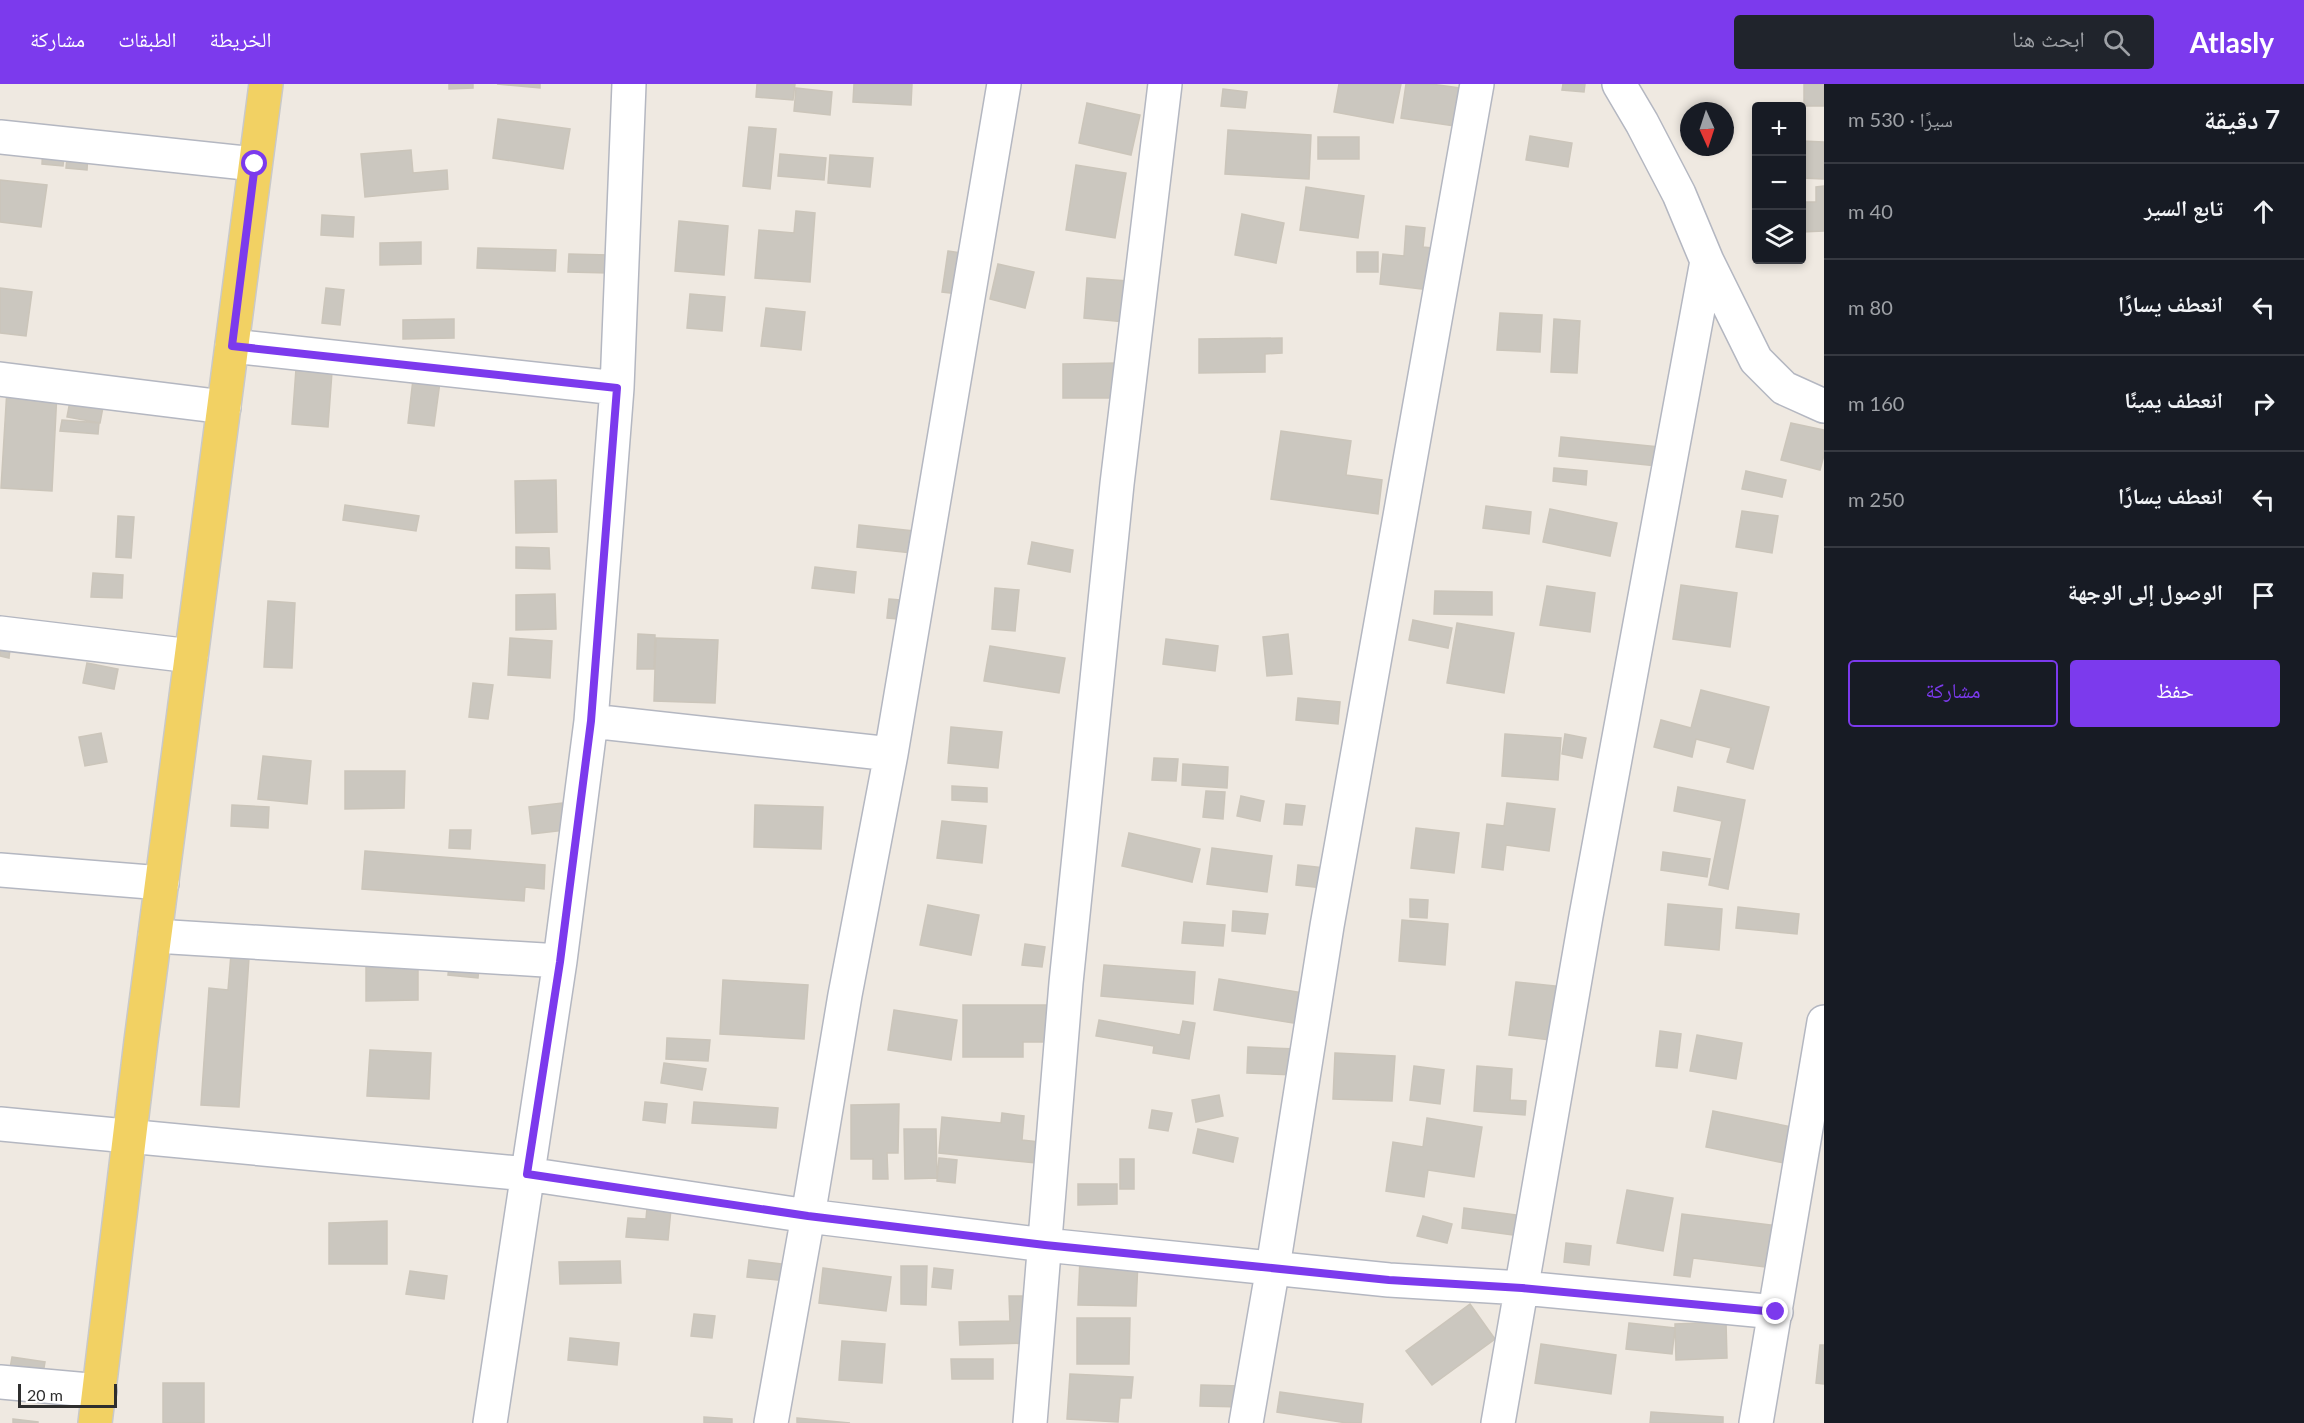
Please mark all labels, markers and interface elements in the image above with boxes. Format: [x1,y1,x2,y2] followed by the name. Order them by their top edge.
[1734,15,2154,69] search box
[2012,25,2085,52] text: ابحث هنا
[2190,25,2274,59] text: Atlasly
[30,26,85,51] text: مشاركة
[118,26,177,51] text: الطبقات
[210,26,271,51] text: الخريطة
[2100,26,2133,59] icon: search
[1680,102,1734,156] north arrow
[1752,102,1806,264] map controls
[1752,102,1806,156] button: +
[2204,103,2280,135] text: 7 دقيقة
[1848,107,1953,131] text: سيرًا · 530 m
[241,150,267,176] route start
[1752,156,1806,210] button: −
[2144,194,2223,221] text: تابع السير
[2247,195,2280,228] icon: ahead
[1848,199,1893,223] text: 40 m
[1752,210,1806,264] button: layers
[2118,290,2223,317] text: انعطف يسارًا
[2247,291,2280,324] icon: left
[1848,295,1893,319] text: 80 m
[2124,386,2223,413] text: انعطف يمينًا
[2247,387,2280,420] icon: right
[1848,391,1904,415] text: 160 m
[2118,482,2223,509] text: انعطف يسارًا
[2247,483,2280,516] icon: left
[1848,487,1904,511] text: 250 m
[2068,578,2223,605] text: الوصول إلى الوجهة
[2247,579,2280,612] icon: arrive
[1848,660,2058,727] button: مشاركة
[2070,660,2280,727] button: حفظ
[1762,1298,1788,1324] route end
[18,1381,117,1408] scale bar
[27,1385,63,1404] text: 20 m

